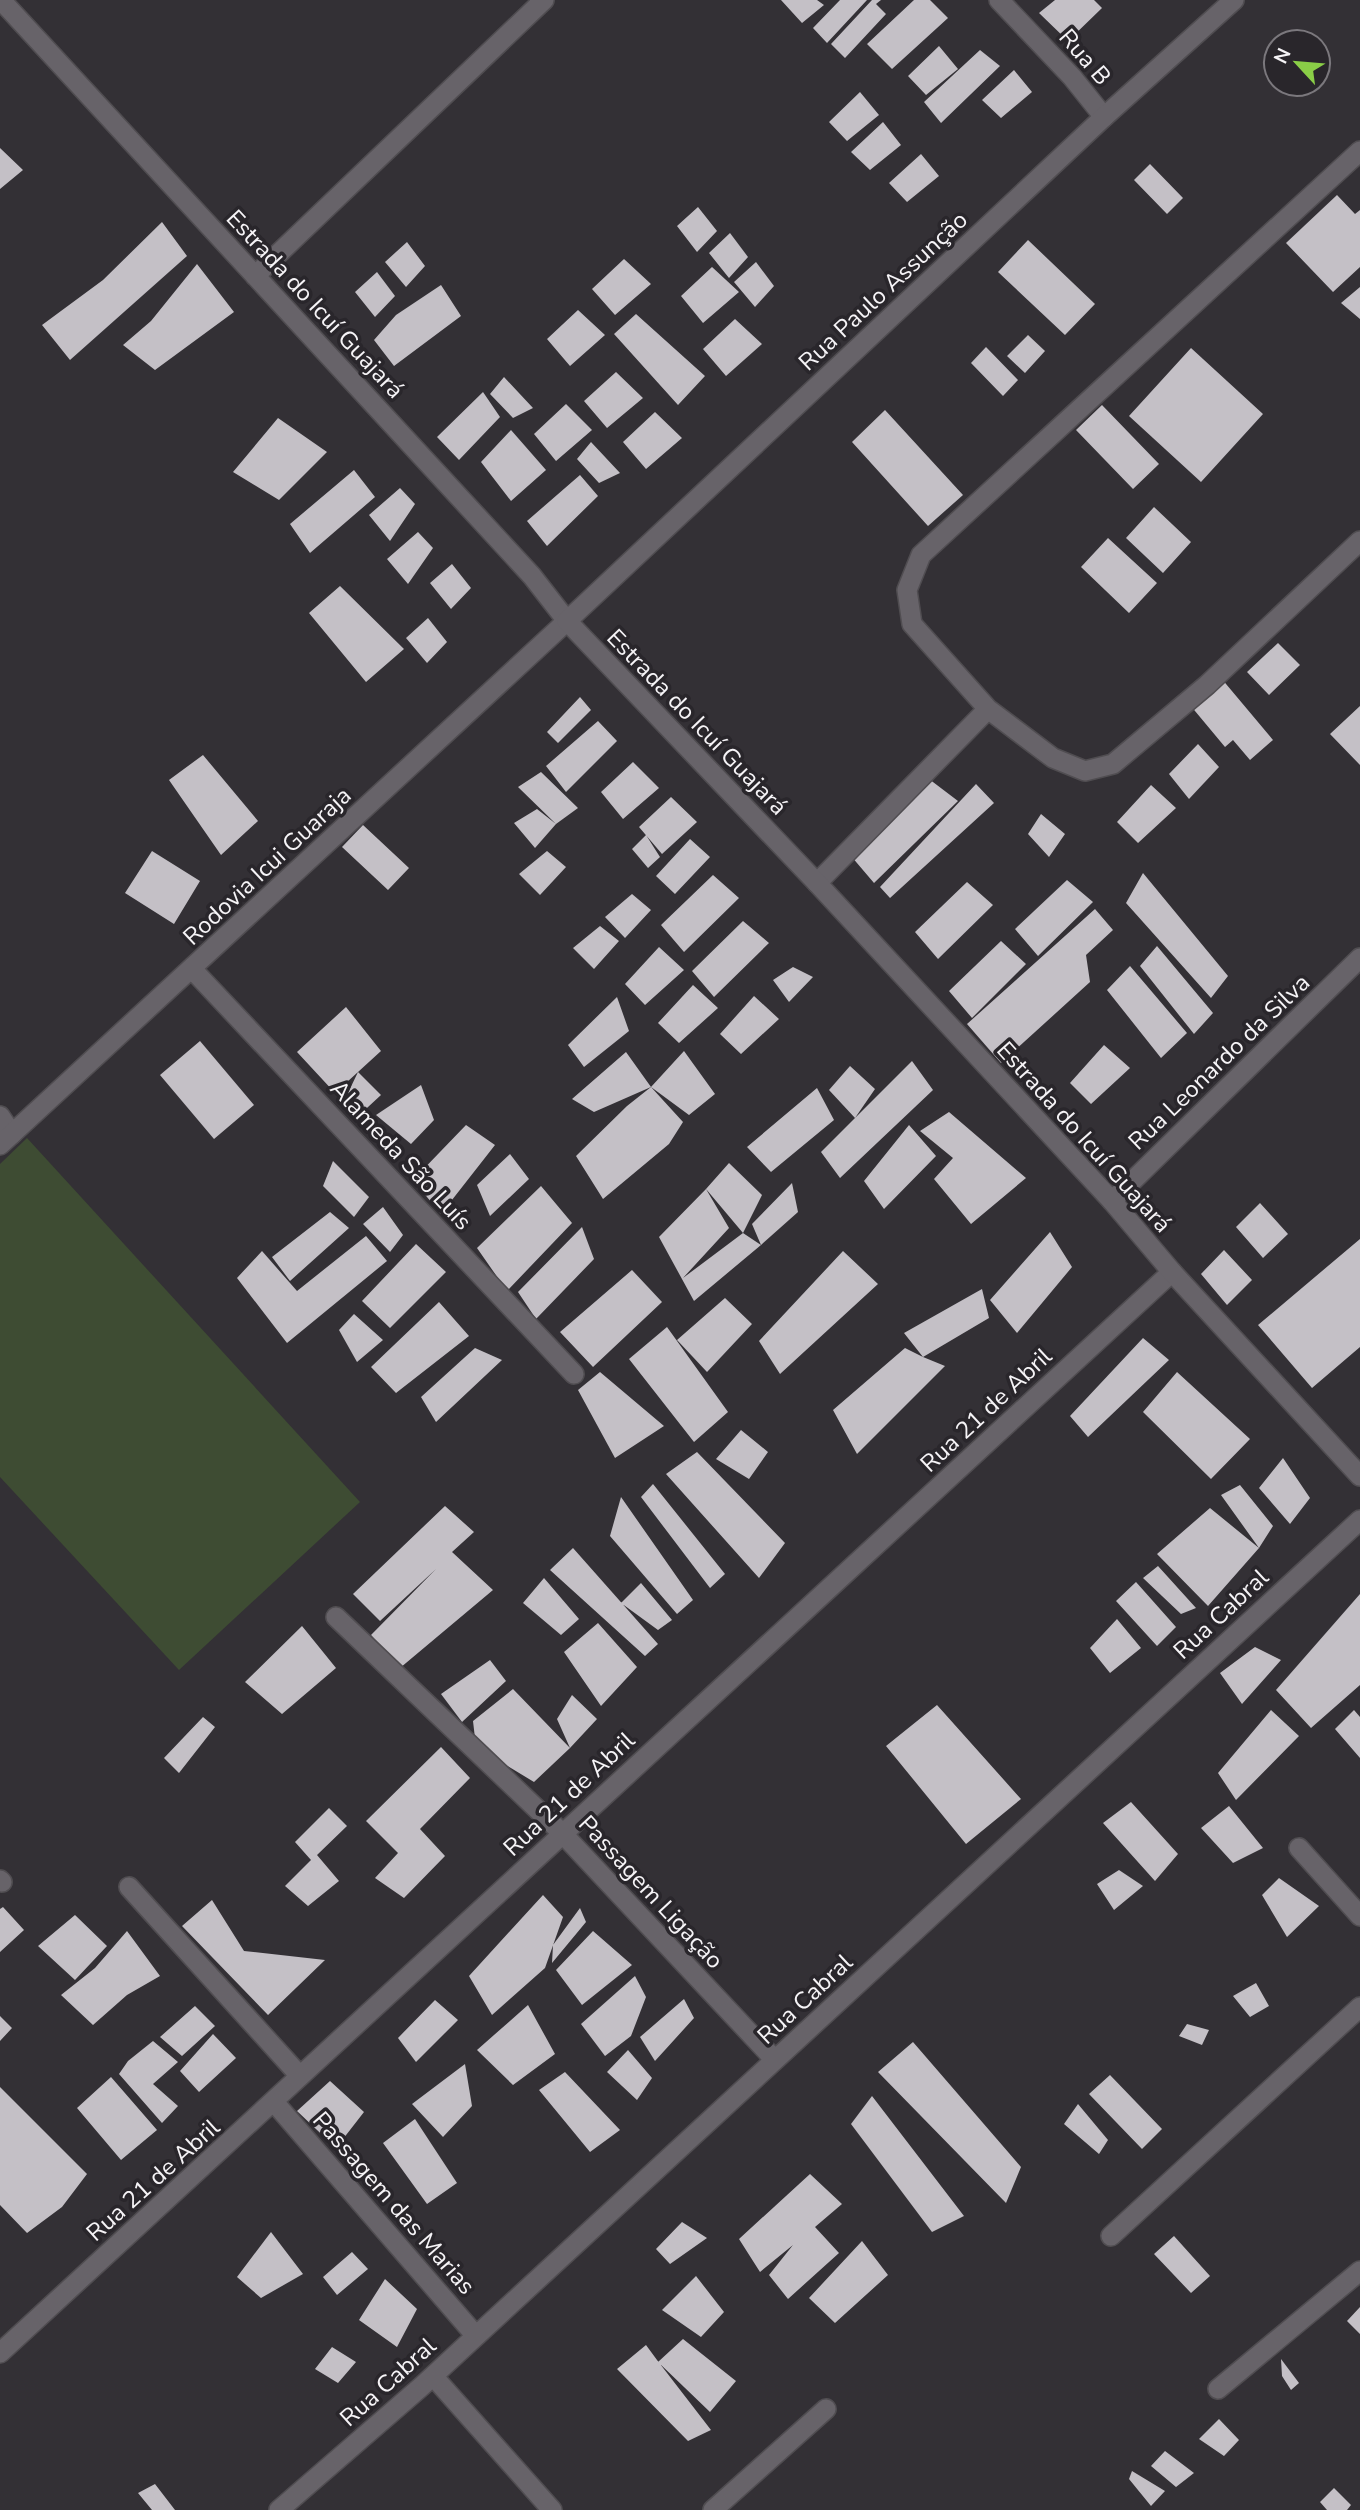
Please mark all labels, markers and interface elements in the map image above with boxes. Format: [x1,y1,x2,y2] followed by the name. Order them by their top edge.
[1052,22,1118,92] street label: Rua B
[1262,28,1332,98] north arrow
[1268,44,1297,68] text: N
[219,203,411,405] street label: Estrada do Icuí Guajará
[792,204,974,378] street label: Rua Paulo Assunção
[600,622,794,822] street label: Estrada do Icuí Guajará
[176,780,358,952] street label: Rodovia Icui Guaraja
[1121,967,1317,1157] street label: Rua Leonardo da Silva
[990,1035,1178,1239] street label: Estrada do Icuí Guajará
[323,1073,479,1237] street label: Alameda São Luís
[913,1341,1059,1479] street label: Rua 21 de Abril
[1167,1562,1275,1666] street label: Rua Cabral
[496,1725,642,1863] street label: Rua 21 de Abril
[571,1808,731,1976] street label: Passagem Ligação
[751,1947,859,2051] street label: Rua Cabral
[306,2105,482,2301] street label: Passagem das Marias
[79,2112,227,2248] street label: Rua 21 de Abril
[333,2330,443,2434] street label: Rua Cabral

